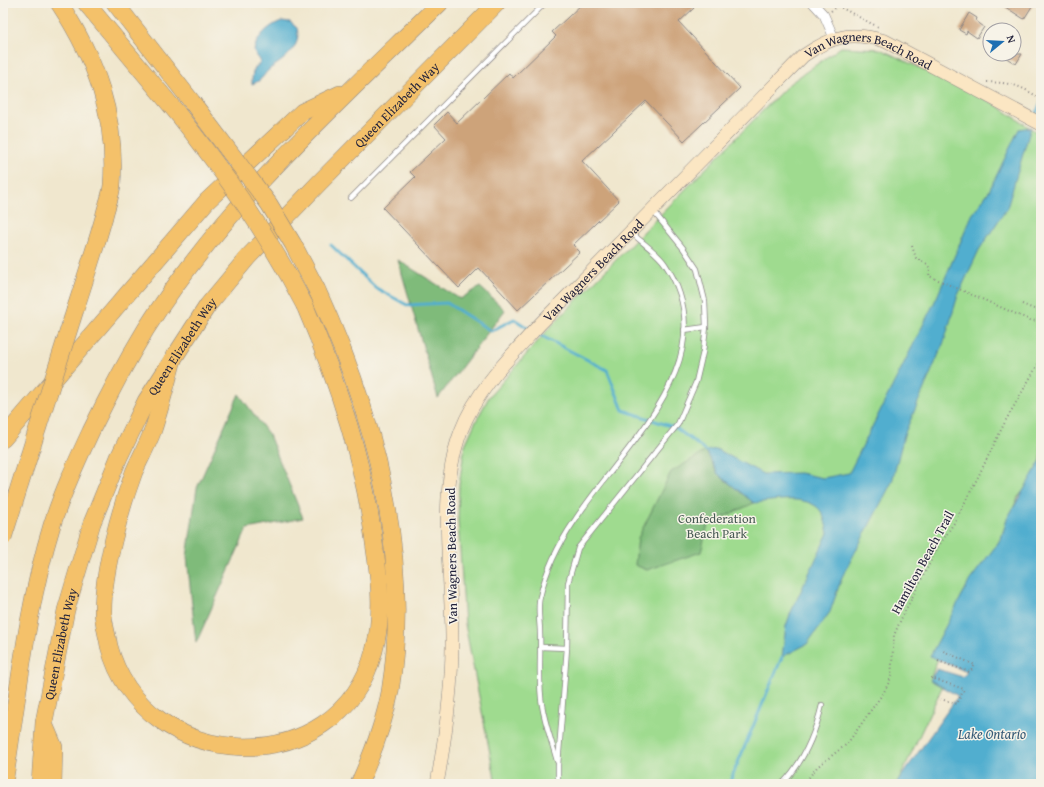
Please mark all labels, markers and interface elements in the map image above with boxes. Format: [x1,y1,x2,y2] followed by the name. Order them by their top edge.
[982,22,1022,62] north arrow
[800,27,935,74] street label: Van Wagners Beach Road
[1003,33,1020,45] text: N
[350,57,444,152] street label: Queen Elizabeth Way
[539,215,648,326] street label: Van Wagners Beach Road
[143,293,221,399] street label: Queen Elizabeth Way
[441,488,462,624] street label: Van Wagners Beach Road
[886,507,959,617] street label: Hamilton Beach Trail
[678,509,757,543] park label: Confederation Beach Park
[40,585,82,701] street label: Queen Elizabeth Way
[957,724,1026,744] water label: Lake Ontario

